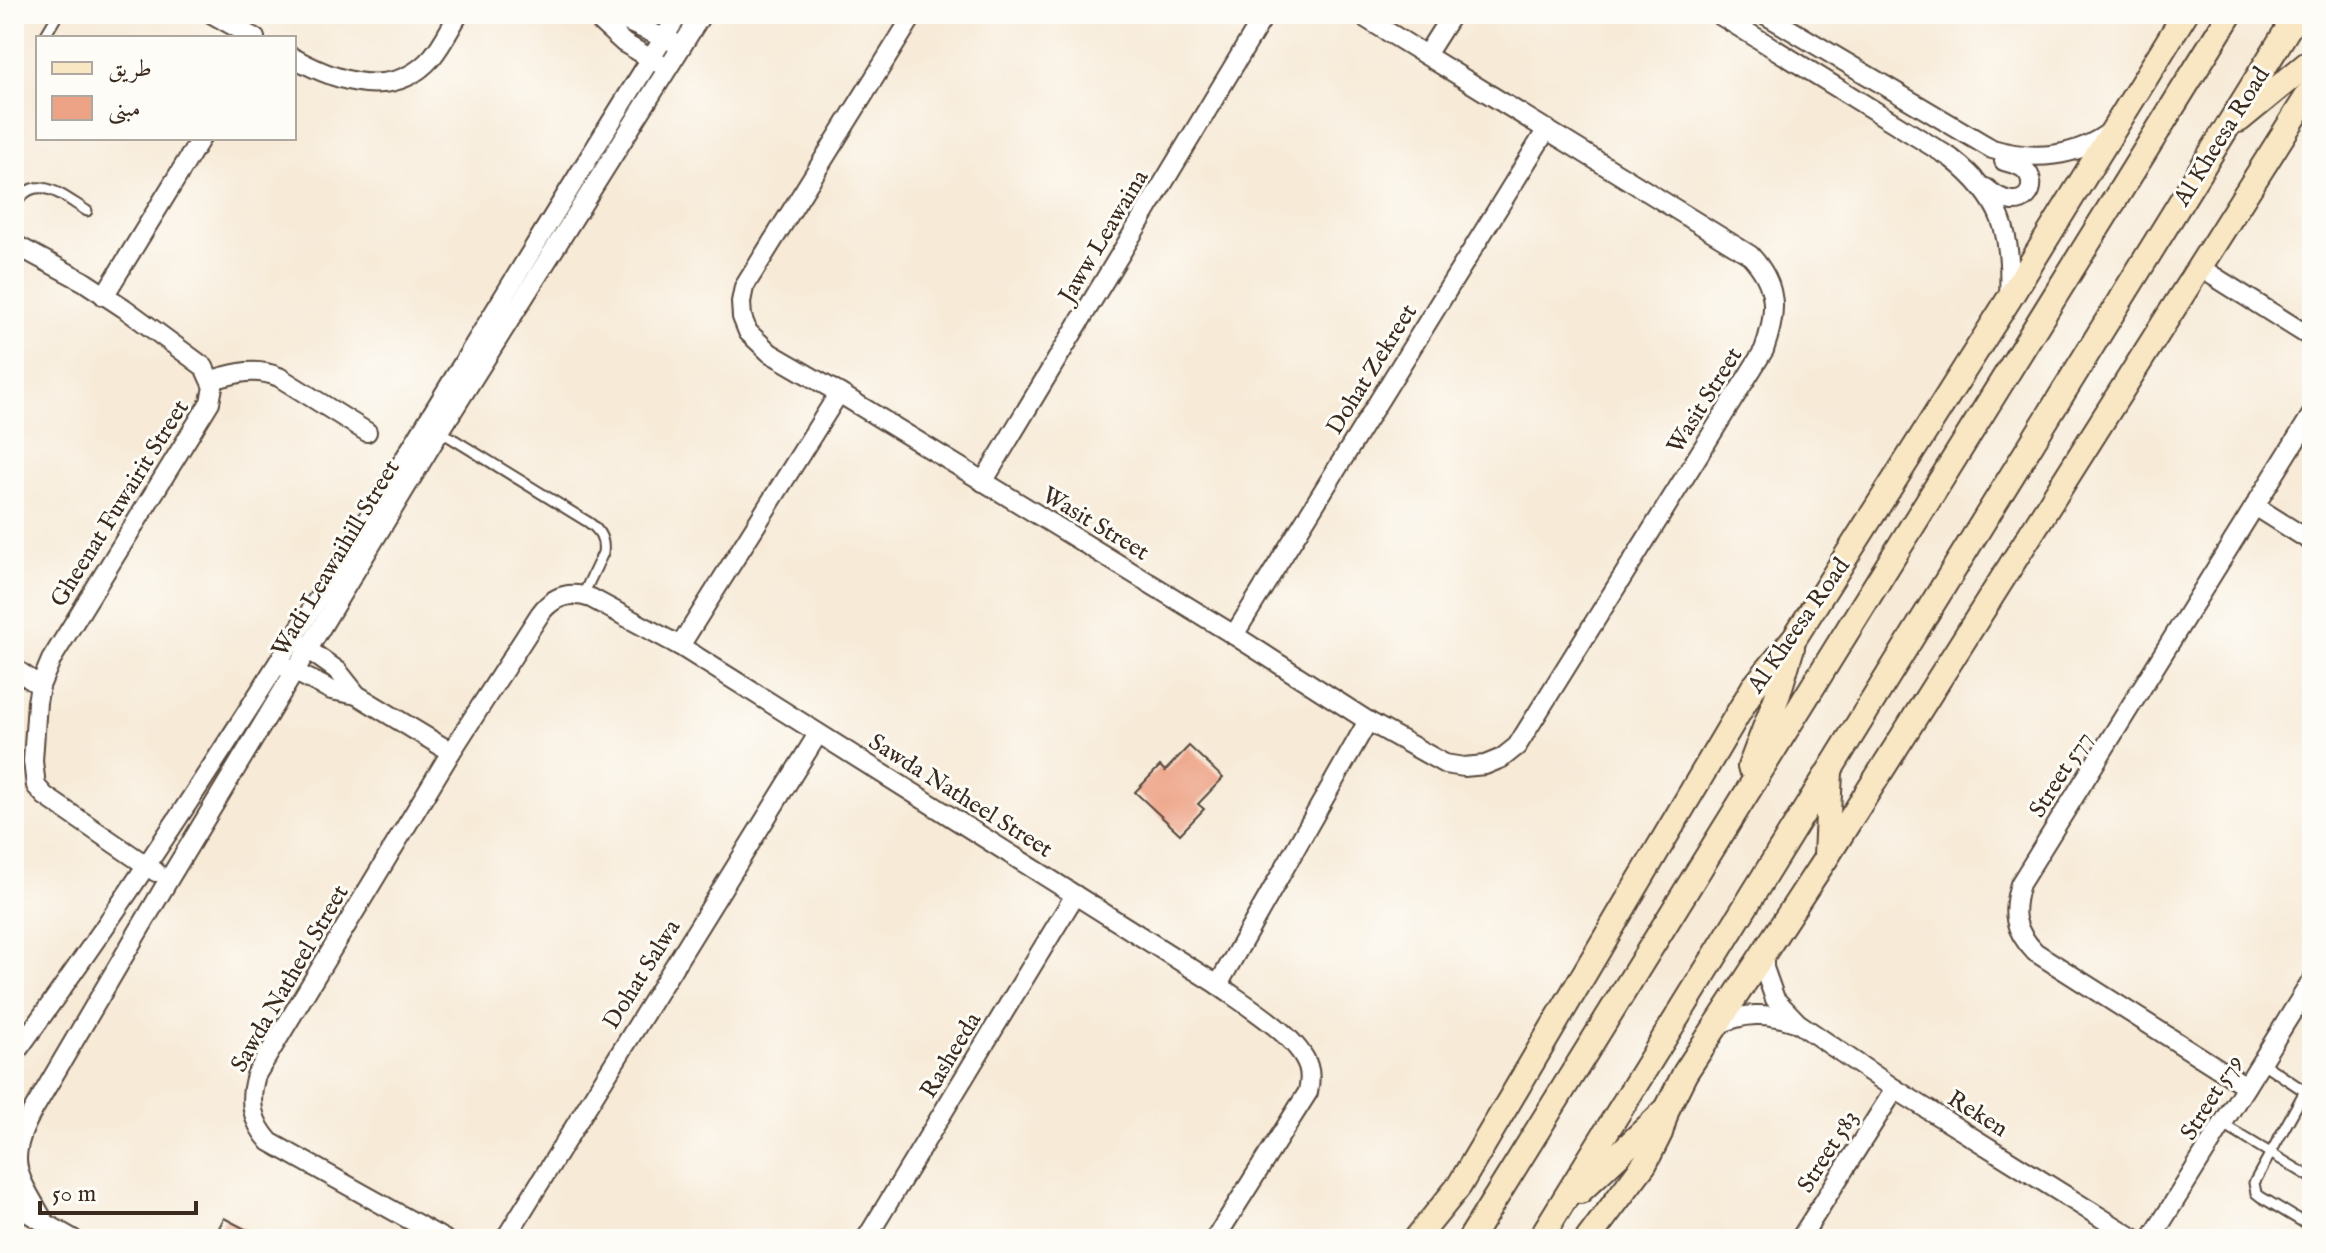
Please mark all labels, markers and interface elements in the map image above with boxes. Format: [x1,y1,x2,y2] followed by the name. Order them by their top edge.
[36,36,296,140] legend
[108,54,152,85] text: طريق
[2167,61,2277,213] street label: Al Kheesa Road
[108,94,141,125] text: مبنى
[1051,164,1157,312] street label: Jaww Leawaina
[1320,299,1425,441] street label: Dohat Zekreet
[1660,342,1750,460] street label: Wasit Street
[44,394,197,613] street label: Gheenat Fuwairit Street
[265,455,407,663] street label: Wadi Leawaihill Street
[1036,480,1154,568] street label: Wasit Street
[1741,552,1857,700] street label: Al Kheesa Road
[2023,726,2100,824] street label: Street 577
[862,727,1058,865] street label: Sawda Natheel Street
[224,880,357,1078] street label: Sawda Natheel Street
[596,914,688,1035] street label: Dohat Salwa
[914,1007,989,1104] street label: Rasheeda
[2174,1049,2251,1146] street label: Street 579
[1941,1084,2013,1145] street label: Reken
[1791,1105,1866,1199] street label: Street 583
[40,1165,196,1215] scale bar
[52,1179,96,1210] text: 50 m

